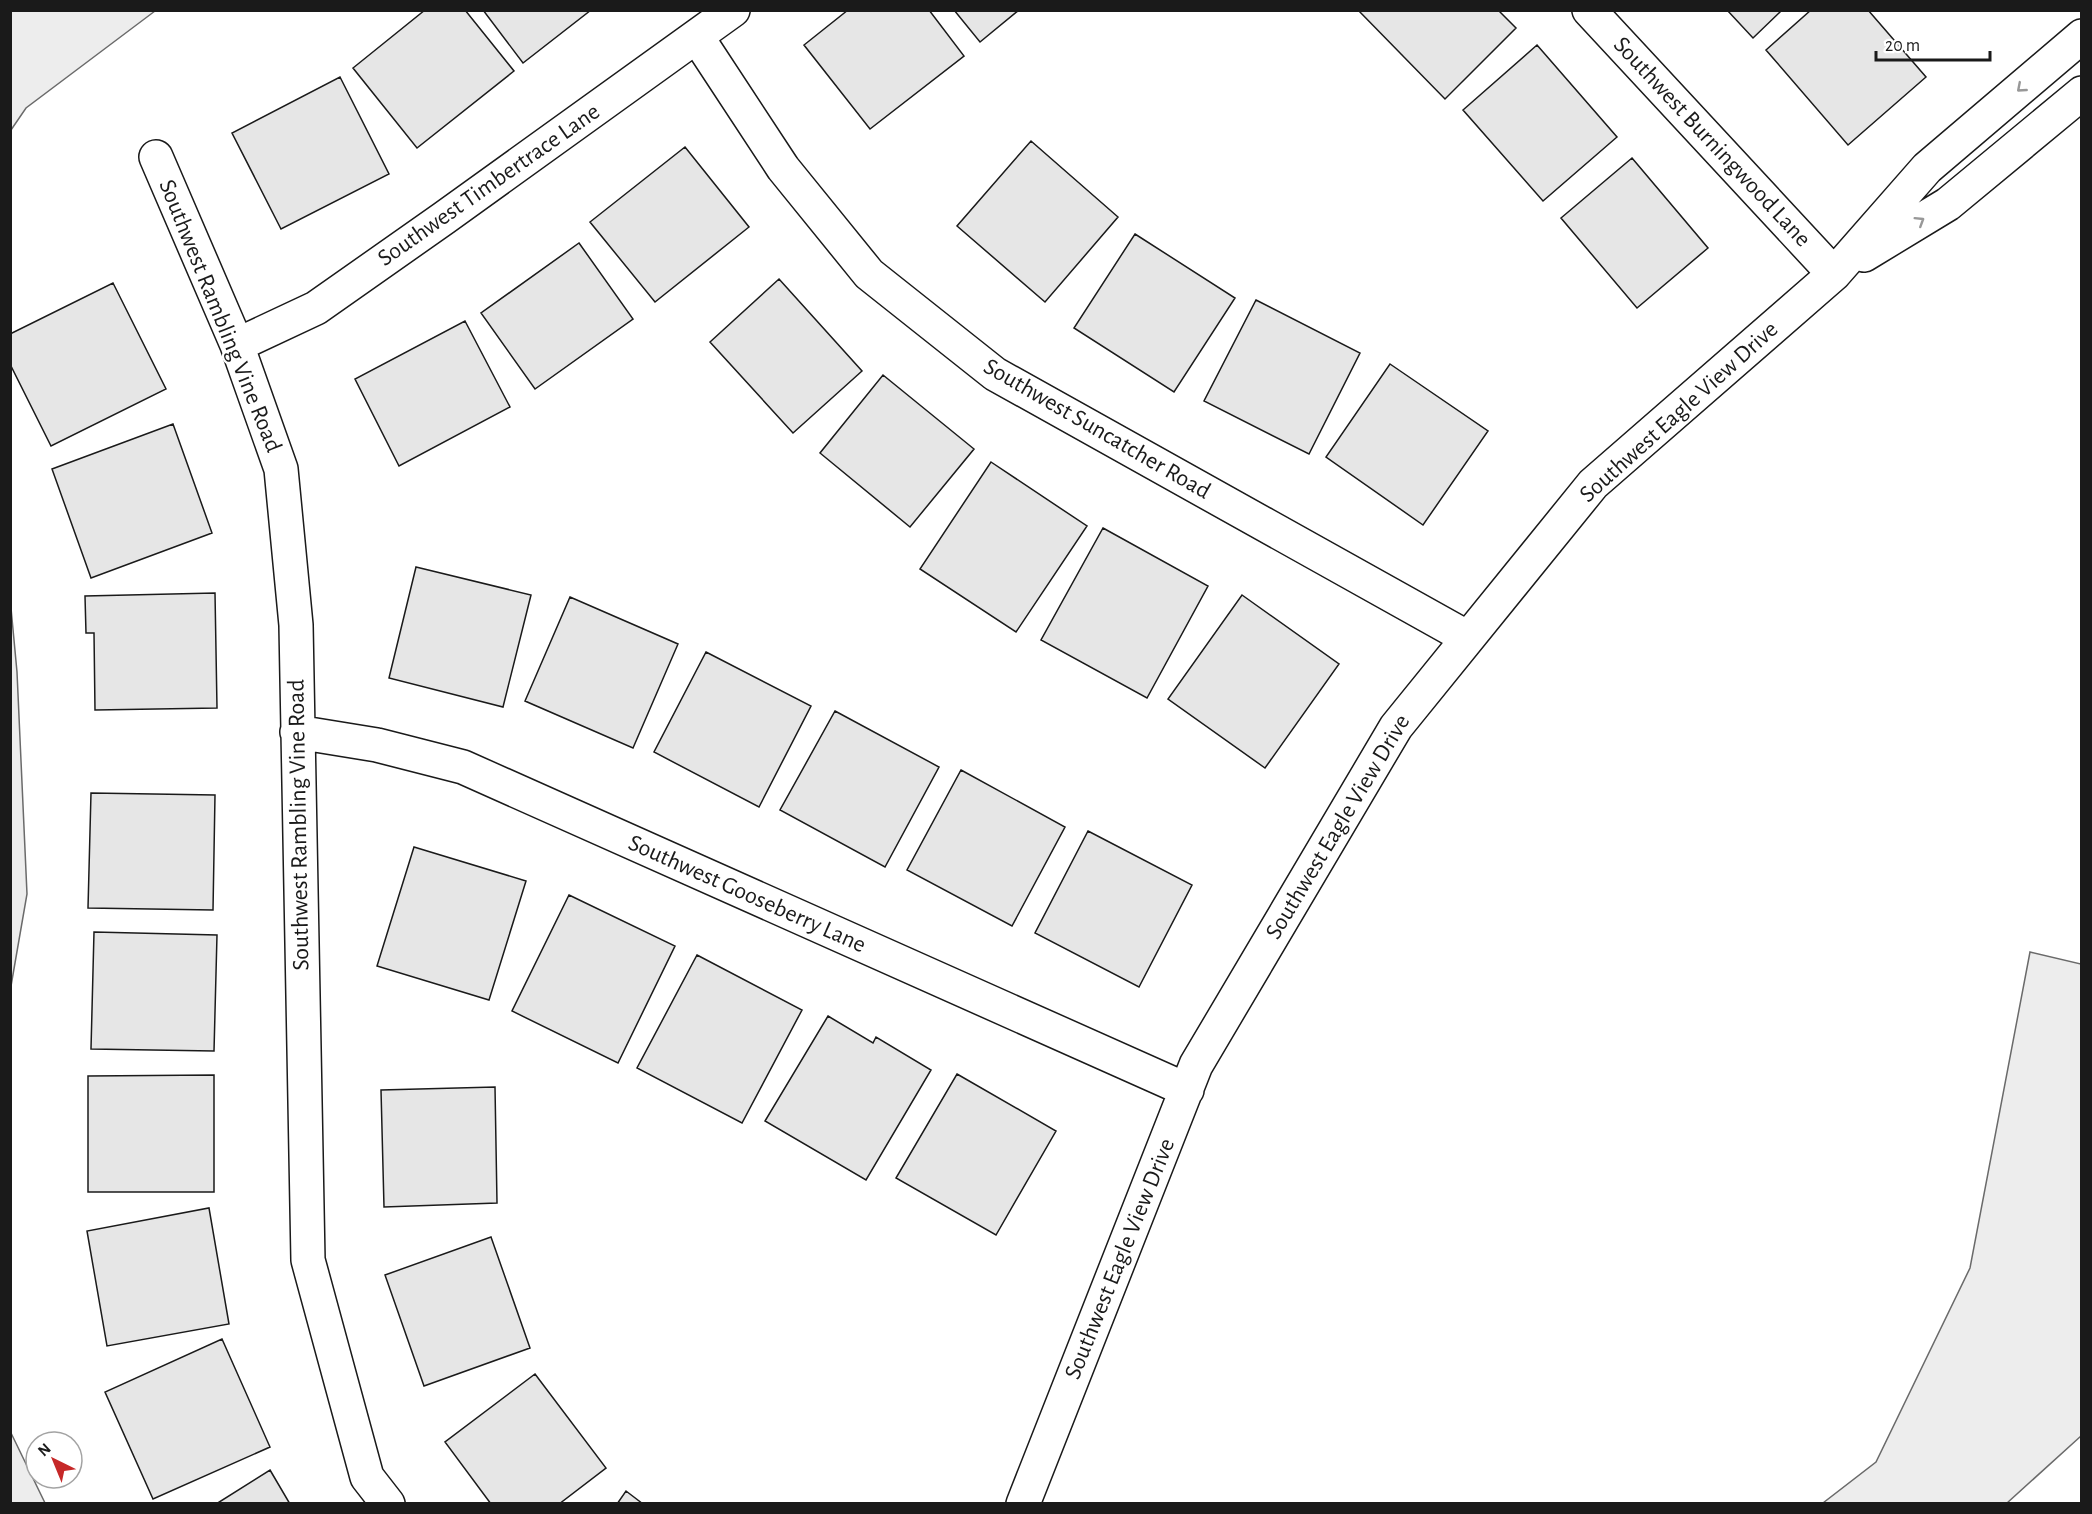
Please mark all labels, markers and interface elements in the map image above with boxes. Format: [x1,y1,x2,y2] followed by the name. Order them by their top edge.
[1876,24,1990,62] scale bar
[1609,33,1815,251] street label: Southwest Burningwood Lane
[1885,37,1920,55] text: 20 m
[2017,81,2028,92] one-way arrow
[374,99,604,271] street label: Southwest Timbertrace Lane
[154,176,286,456] street label: Southwest Rambling Vine Road
[1914,217,1924,228] one-way arrow
[1575,317,1783,507] street label: Southwest Eagle View Drive
[980,354,1214,504] street label: Southwest Suncatcher Road
[284,679,314,971] street label: Southwest Rambling Vine Road
[1261,711,1415,943] street label: Southwest Eagle View Drive
[625,831,869,957] street label: Southwest Gooseberry Lane
[1061,1135,1179,1383] street label: Southwest Eagle View Drive
[24,1430,84,1490] north arrow
[35,1440,54,1459] text: N

